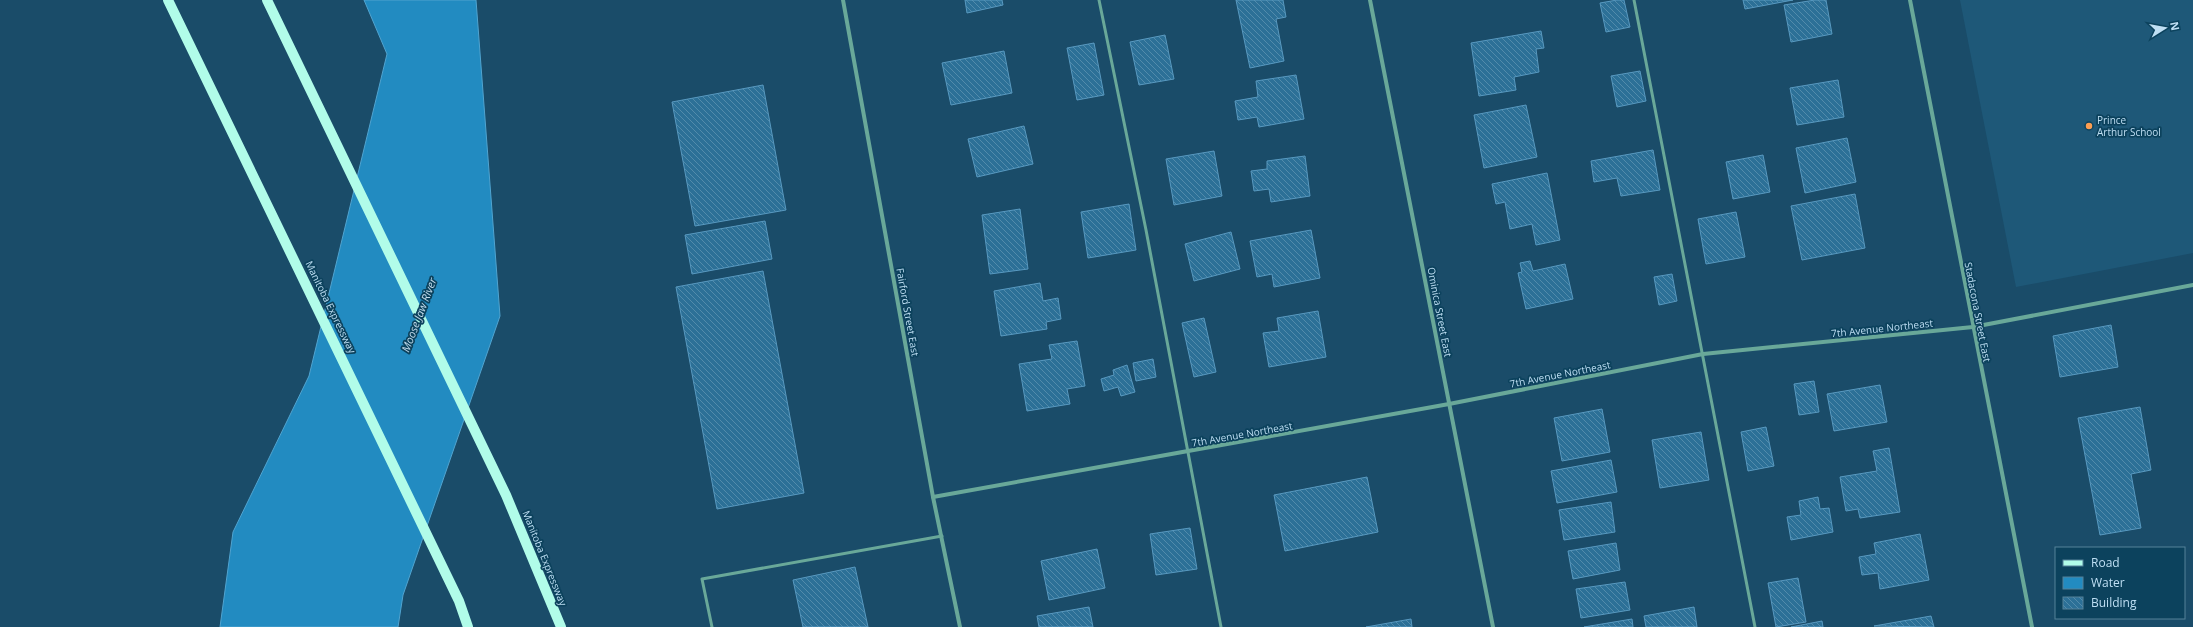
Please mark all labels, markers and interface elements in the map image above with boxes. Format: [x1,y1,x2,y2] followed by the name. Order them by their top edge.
[2145,8,2185,48] north arrow
[2167,20,2184,32] text: N
[2097,113,2161,139] place label: Prince Arthur School
[2084,121,2094,131] marker: Prince Arthur School
[302,258,360,357] street label: Manitoba Expressway
[1961,261,1995,364] street label: Stadacona Street East
[1424,266,1456,358] street label: Ominica Street East
[893,267,923,358] street label: Fairford Street East
[397,275,440,354] water label: Moose Jaw River
[1830,316,1934,340] street label: 7th Avenue Northeast
[1508,357,1612,391] street label: 7th Avenue Northeast
[1190,418,1294,450] street label: 7th Avenue Northeast
[519,508,571,609] street label: Manitoba Expressway
[2055,547,2185,619] legend
[2091,554,2120,571] text: Road
[2091,574,2125,591] text: Water
[2091,594,2137,611] text: Building

